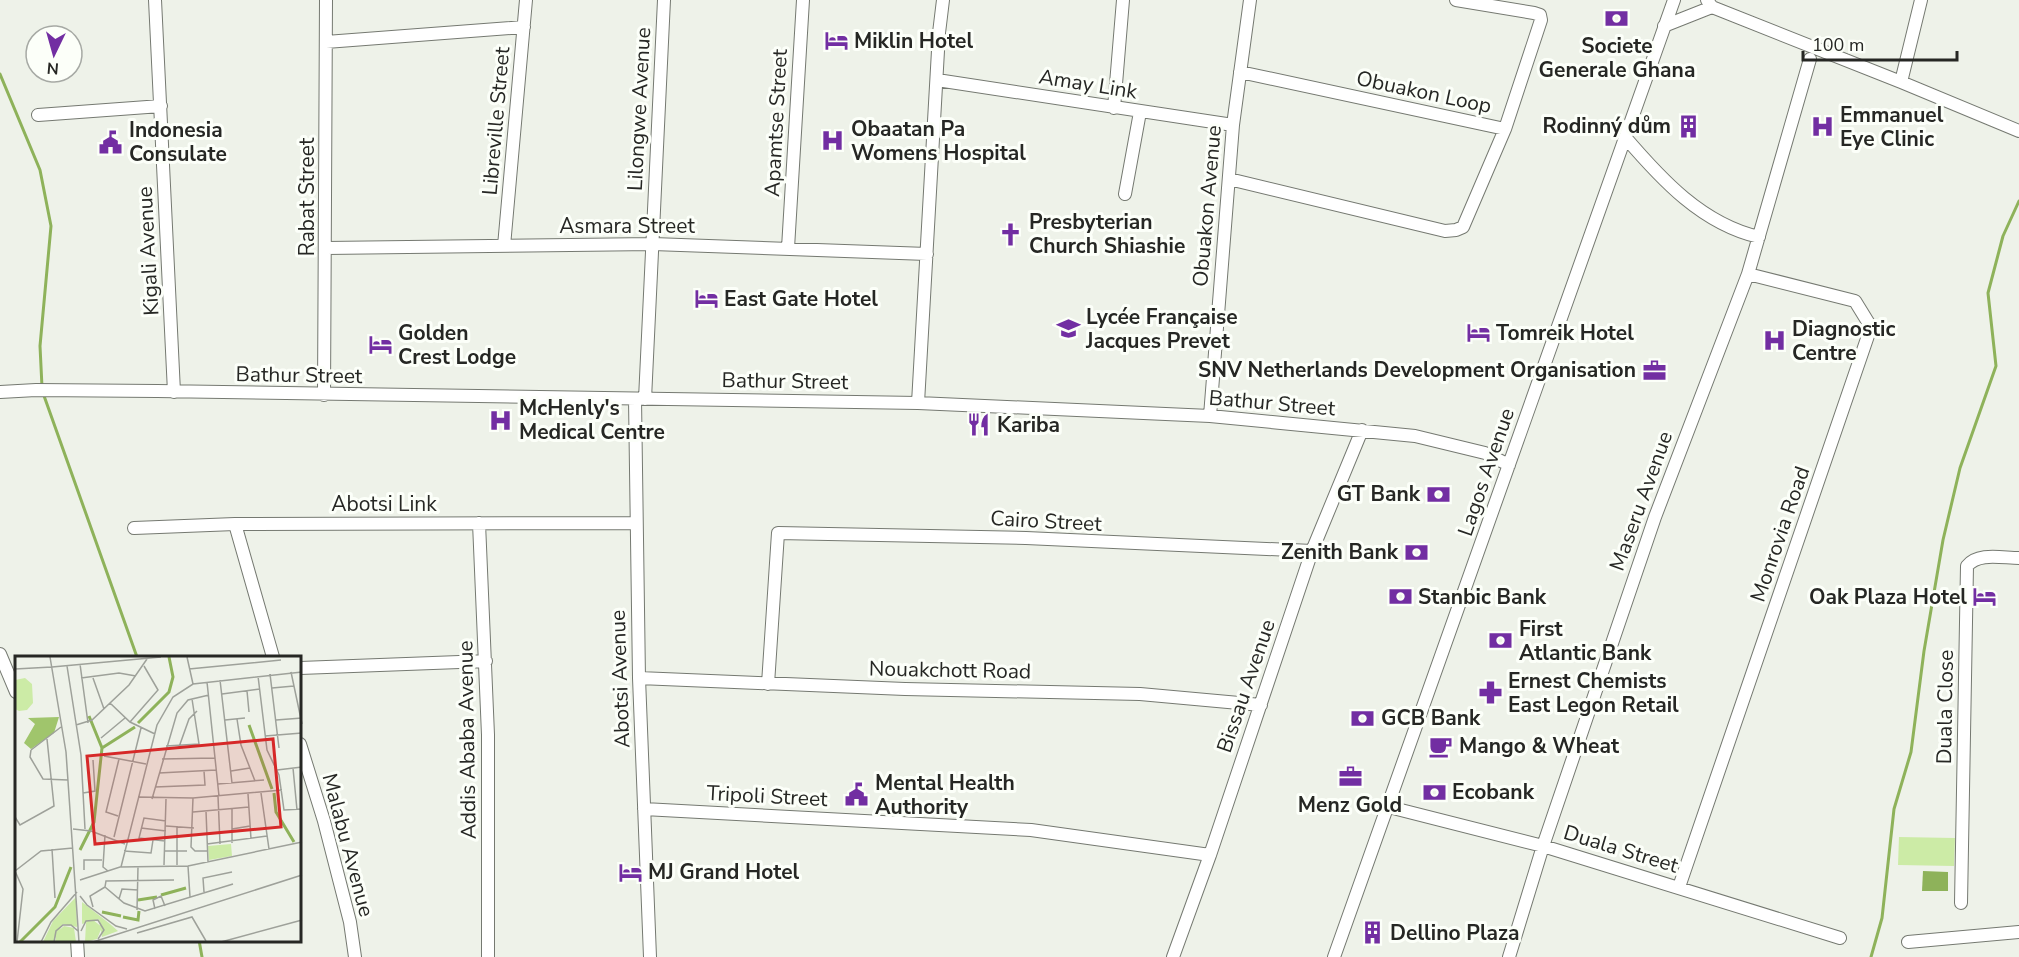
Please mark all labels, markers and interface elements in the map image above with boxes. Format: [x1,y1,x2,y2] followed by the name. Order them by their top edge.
[1604,5,1630,31] bank icon: Societe Generale Ghana
[24,24,84,84] north arrow
[1803,24,1958,62] scale bar
[621,26,657,192] street label: Lilongwe Avenue
[854,27,973,55] place label: Miklin Hotel
[823,28,849,54] hotel icon: Miklin Hotel
[1539,32,1695,84] place label: Societe Generale Ghana
[1812,33,1864,57] text: 100 m
[476,45,516,196] street label: Libreville Street
[758,48,794,198] street label: Apamtse Street
[46,56,60,79] text: N
[1037,62,1140,106] street label: Amay Link
[1354,64,1494,120] street label: Obuakon Loop
[1840,101,1944,153] place label: Emmanuel Eye Clinic
[1542,112,1671,140] place label: Rodinný dům
[1676,113,1702,139] building icon: Rodinný dům
[1809,114,1835,140] hospital icon: Emmanuel Eye Clinic
[851,115,1026,167] place label: Obaatan Pa Womens Hospital
[129,116,227,168] place label: Indonesia Consulate
[1186,124,1228,288] street label: Obuakon Avenue
[820,128,846,154] hospital icon: Obaatan Pa Womens Hospital
[98,129,124,155] public building icon: Indonesia Consulate
[293,137,321,256] street label: Rabat Street
[131,186,165,316] street label: Kigali Avenue
[1029,208,1185,260] place label: Presbyterian Church Shiashie
[559,212,695,240] street label: Asmara Street
[998,221,1024,247] church icon: Presbyterian Church Shiashie
[724,285,878,313] place label: East Gate Hotel
[693,286,719,312] hotel icon: East Gate Hotel
[1085,303,1238,355] place label: Lycée Française Jacques Prevet
[1792,315,1895,367] place label: Diagnostic Centre
[1055,316,1081,342] school or university icon: Lycée Française Jacques Prevet
[398,319,516,371] place label: Golden Crest Lodge
[1496,319,1634,347] place label: Tomreik Hotel
[1465,320,1491,346] hotel icon: Tomreik Hotel
[1761,328,1787,354] hospital icon: Diagnostic Centre
[367,332,393,358] hotel icon: Golden Crest Lodge
[1198,356,1636,384] place label: SNV Netherlands Development Organisation
[1641,357,1667,383] office icon: SNV Netherlands Development Organisation
[235,360,363,390] street label: Bathur Street
[721,366,849,396] street label: Bathur Street
[1208,384,1337,423] street label: Bathur Street
[519,394,665,446] place label: McHenly's Medical Centre
[1451,404,1521,540] street label: Lagos Avenue
[488,407,514,433] hospital icon: McHenly's Medical Centre
[997,411,1060,439] place label: Kariba
[966,412,992,438] restaurant icon: Kariba
[1603,427,1679,575] street label: Maseru Avenue
[1744,463,1816,605] street label: Monrovia Road
[1337,480,1421,508] place label: GT Bank
[1425,481,1451,507] bank icon: GT Bank
[331,490,437,518] street label: Abotsi Link
[990,504,1103,538] street label: Cairo Street
[1281,538,1399,566] place label: Zenith Bank
[1403,539,1429,565] bank icon: Zenith Bank
[1418,583,1547,611] place label: Stanbic Bank
[1809,583,1967,611] place label: Oak Plaza Hotel
[1387,584,1413,610] bank icon: Stanbic Bank
[1972,584,1998,610] hotel icon: Oak Plaza Hotel
[604,609,636,749] street label: Abotsi Avenue
[1519,615,1652,667] place label: First Atlantic Bank
[1210,616,1282,756] street label: Bissau Avenue
[1488,628,1514,654] bank icon: First Atlantic Bank
[451,640,483,840] street label: Addis Ababa Avenue
[1930,650,1960,764] street label: Duala Close
[869,655,1031,685] street label: Nouakchott Road
[15,656,302,942] inset map
[1508,667,1679,719] place label: Ernest Chemists East Legon Retail
[1477,680,1503,706] pharmacy icon: Ernest Chemists East Legon Retail
[1381,704,1481,732] place label: GCB Bank
[1350,705,1376,731] bank icon: GCB Bank
[1459,732,1620,760] place label: Mango & Wheat
[1428,733,1454,759] cafe icon: Mango & Wheat
[1337,764,1363,790] office icon: Menz Gold
[875,769,1015,821] place label: Mental Health Authority
[315,770,381,920] street label: Malabu Avenue
[1452,778,1535,806] place label: Ecobank
[706,779,829,813] street label: Tripoli Street
[1421,779,1447,805] bank icon: Ecobank
[844,782,870,808] public building icon: Mental Health Authority
[1298,791,1402,819] place label: Menz Gold
[1560,818,1682,880] street label: Duala Street
[648,858,800,886] place label: MJ Grand Hotel
[617,859,643,885] hotel icon: MJ Grand Hotel
[1390,919,1519,947] place label: Dellino Plaza
[1359,920,1385,946] building icon: Dellino Plaza

